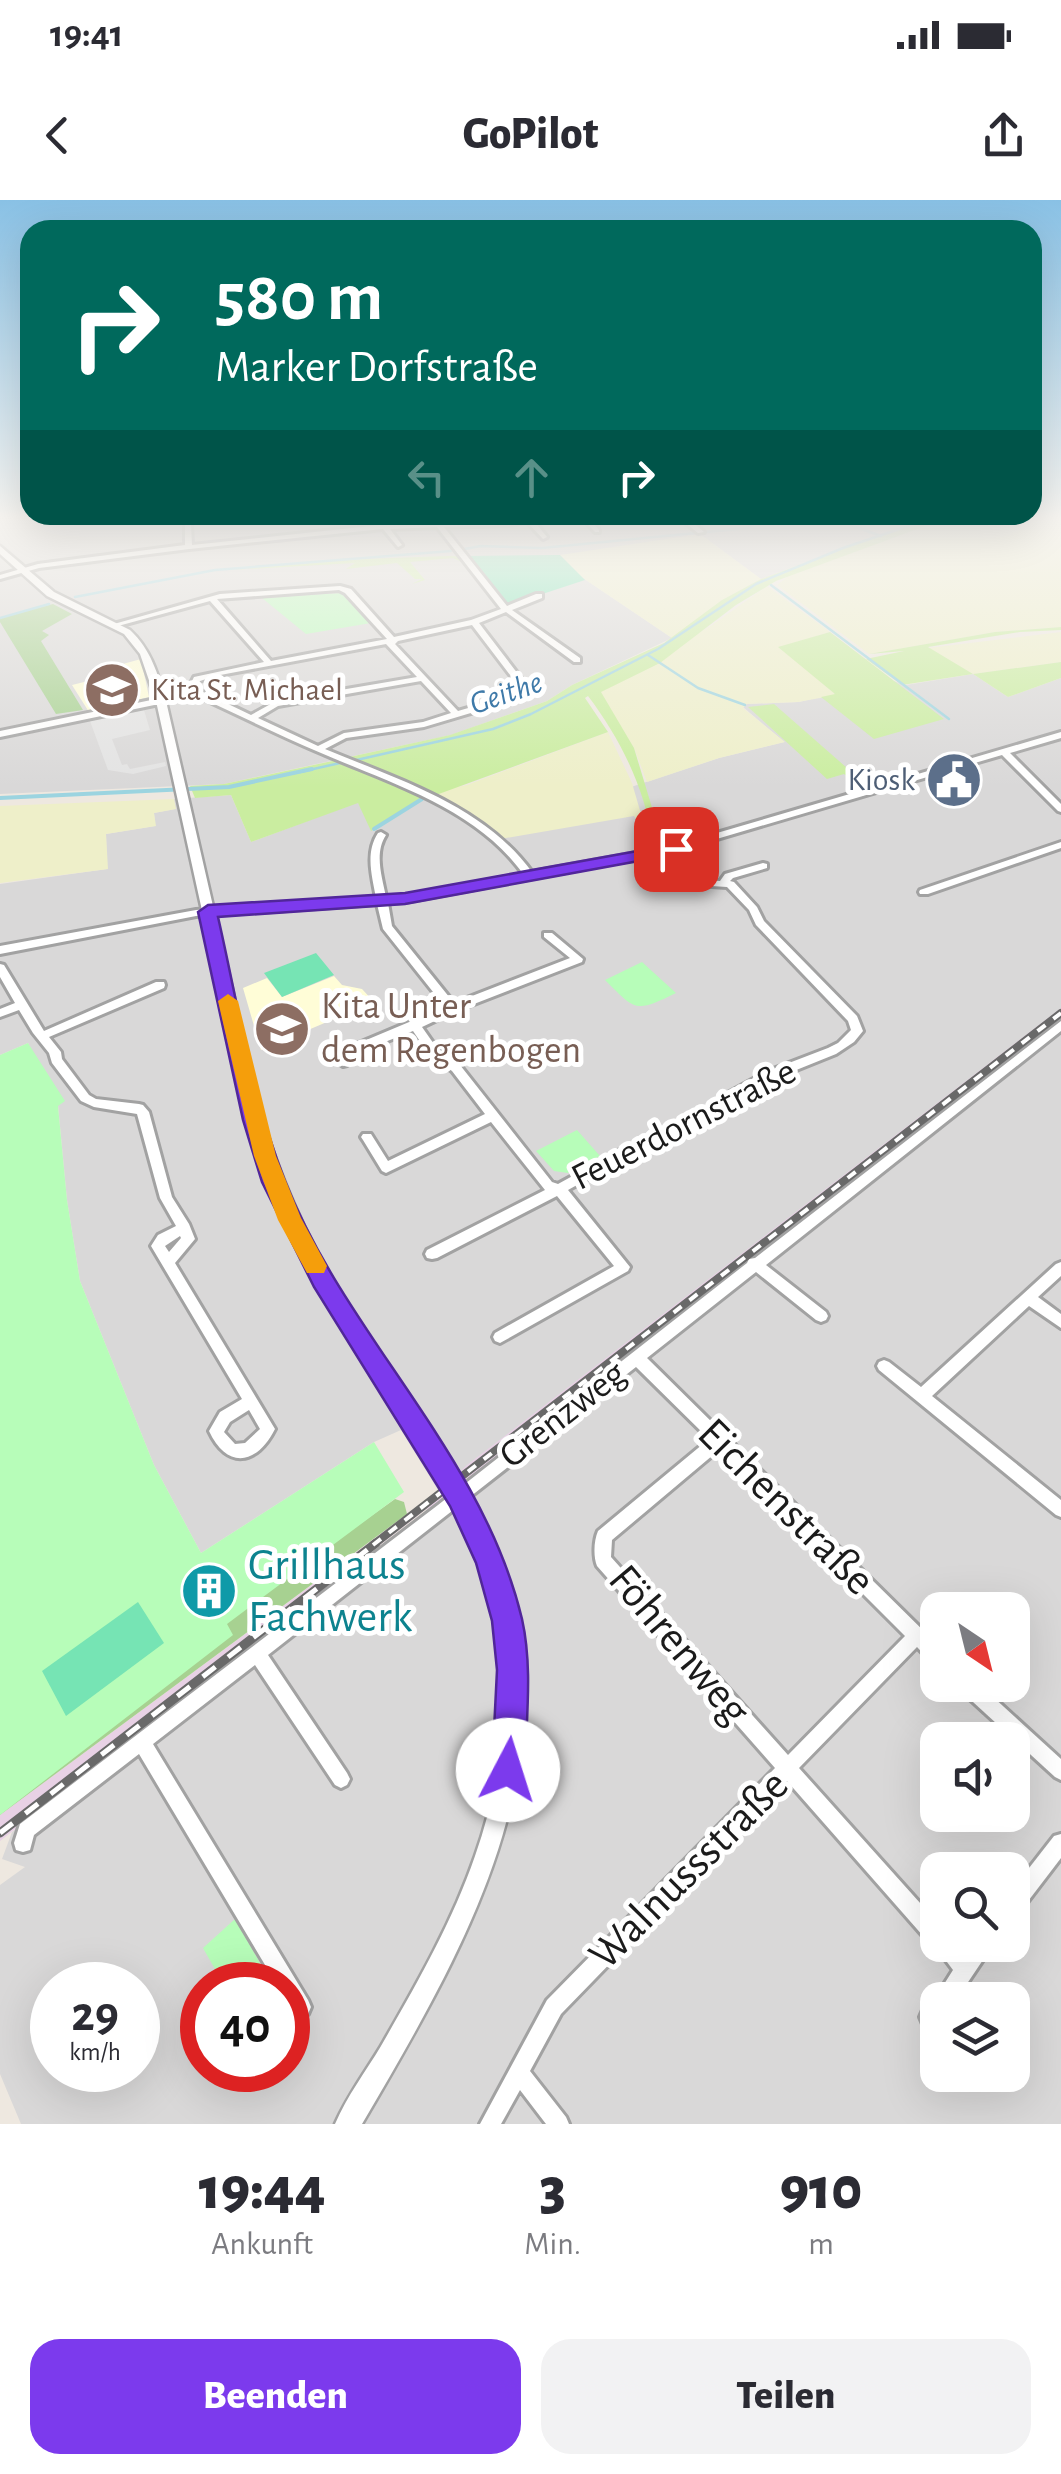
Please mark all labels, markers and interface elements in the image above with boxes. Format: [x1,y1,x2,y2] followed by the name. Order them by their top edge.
[50,16,124,54] text: 19:41
[30,108,85,163] icon: back
[976,108,1031,163] icon: share
[463,112,598,157] text: GoPilot
[50,260,180,390] icon: right
[215,263,383,333] text: 580 m
[215,345,538,390] text: Marker Dorfstraße
[399,450,454,505] icon: left
[504,450,559,505] icon: ahead
[609,450,664,505] icon: right
[82,660,142,720] school or university icon: Kita St. Michael
[466,666,546,720] water label: Geithe
[151,674,343,706] place label: Kita St. Michael
[924,750,984,810] public building icon: Kiosk
[848,764,915,796] place label: Kiosk
[634,807,719,892] pin
[649,822,704,877] icon: arrive
[321,988,581,1070] place label: Kita Unter dem Regenbogen
[252,999,312,1059] school or university icon: Kita Unter dem Regenbogen
[566,1052,802,1198] street label: Feuerdornstraße
[493,1354,633,1475] street label: Grenzweg
[689,1410,883,1604] street label: Eichenstraße
[248,1543,413,1640] place label: Grillhaus Fachwerk
[600,1557,758,1733] street label: Föhrenweg
[179,1561,239,1621] building icon: Grillhaus Fachwerk
[920,1592,1030,1702] north arrow
[920,1592,1030,2092] map controls
[456,1718,560,1822] position arrow
[920,1722,1030,1832] button: sound
[581,1762,797,1978] street label: Walnussstraße
[920,1852,1030,1962] button: search
[180,1962,310,2092] speed limit sign: 40
[920,1982,1030,2092] button: layers
[71,1990,119,2040] text: 29
[69,2040,121,2065] text: km/h
[199,2160,326,2220] text: 19:44
[539,2160,566,2220] text: 3
[780,2160,862,2220] text: 910
[211,2228,313,2260] text: Ankunft
[524,2228,581,2260] text: Min.
[808,2228,834,2260] text: m
[30,2339,521,2454] button: Beenden
[541,2339,1031,2454] button: Teilen

